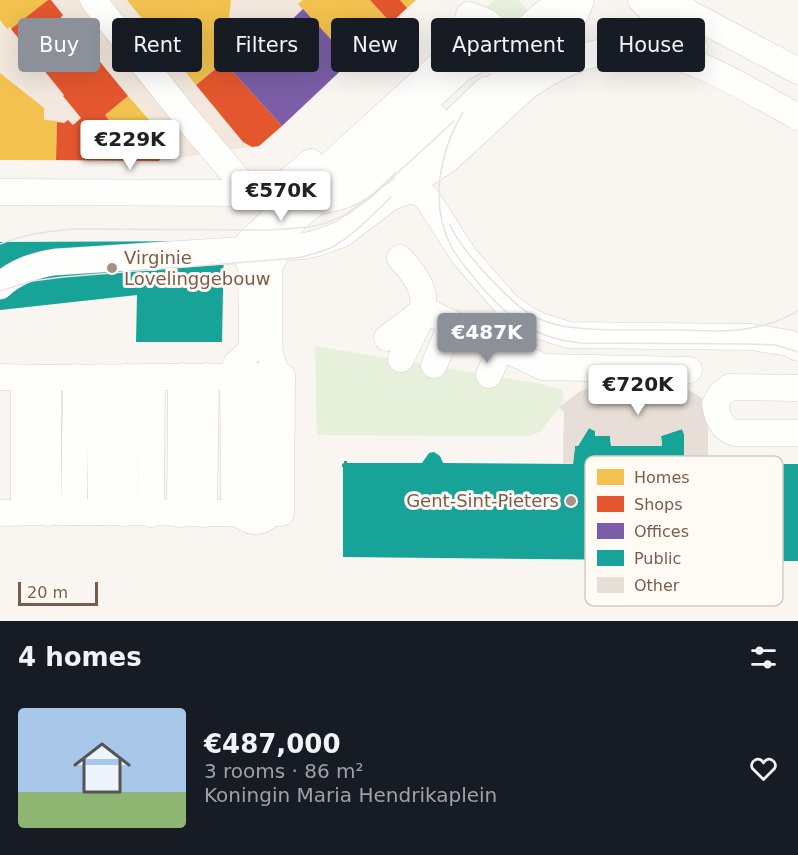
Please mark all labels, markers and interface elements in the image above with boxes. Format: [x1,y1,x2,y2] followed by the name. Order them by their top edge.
[18,18,100,72] chip: Buy
[112,18,202,72] chip: Rent
[214,18,319,72] chip: Filters
[331,18,419,72] chip: New
[431,18,585,72] chip: Apartment
[597,18,705,72] chip: House
[88,120,172,171] pin: €229K
[94,127,166,151] text: €229K
[239,171,323,222] pin: €570K
[245,178,317,202] text: €570K
[124,247,270,289] place label: Virginie Lovelinggebouw
[105,261,119,275] marker: Virginie Lovelinggebouw
[445,313,529,364] pin: €487K
[451,320,523,344] text: €487K
[596,365,680,416] pin: €720K
[602,372,674,396] text: €720K
[585,456,783,606] legend
[634,468,690,487] text: Homes
[406,490,559,511] place label: Gent-Sint-Pieters
[564,494,578,508] marker: Gent-Sint-Pieters
[634,495,683,514] text: Shops
[634,522,689,541] text: Offices
[634,549,681,568] text: Public
[634,576,680,595] text: Other
[18,579,98,606] scale bar
[27,583,68,602] text: 20 m
[747,641,780,674] icon: filters
[18,642,142,672] text: 4 homes
[204,729,341,759] text: €487,000
[66,732,138,804] icon: home
[747,752,780,785] icon: heart
[204,759,364,783] text: 3 rooms · 86 m²
[204,783,497,807] text: Koningin Maria Hendrikaplein

